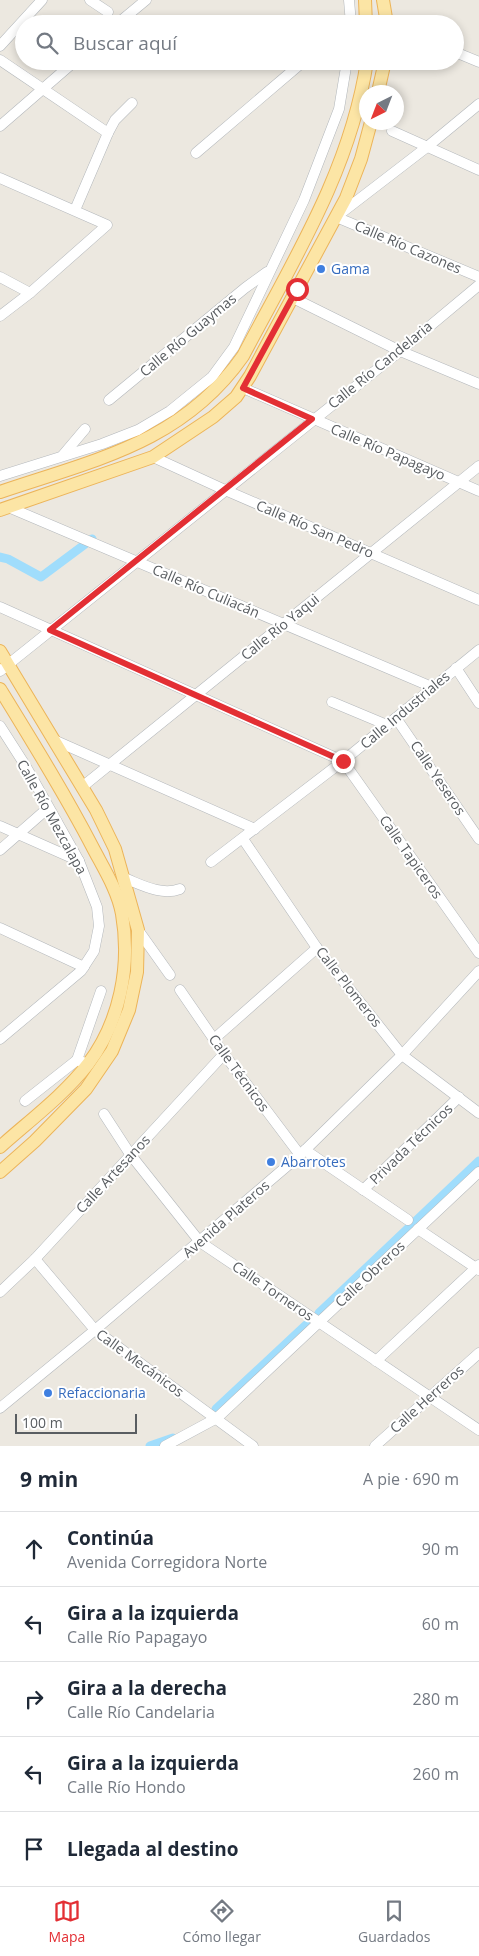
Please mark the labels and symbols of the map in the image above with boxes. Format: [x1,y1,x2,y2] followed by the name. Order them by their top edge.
[359,85,404,130] north arrow
[352,216,465,278] street label: Calle Río Cazones
[331,259,370,278] place label: Gama
[315,263,327,275] marker: Gama
[286,278,309,301] route start
[135,288,240,381] street label: Calle Río Guaymas
[323,317,436,413] street label: Calle Río Candelaria
[328,419,448,484] street label: Calle Río Papagayo
[253,495,377,562] street label: Calle Río San Pedro
[150,559,263,622] street label: Calle Río Culiacán
[237,589,323,664] street label: Calle Río Yaqui
[356,666,454,753] street label: Calle Industriales
[406,737,471,819] street label: Calle Yeseros
[332,750,355,773] route end
[13,756,92,878] street label: Calle Río Mezcalapa
[375,811,448,903] street label: Calle Tapiceros
[312,943,387,1031] street label: Calle Plomeros
[205,1030,274,1116] street label: Calle Técnicos
[365,1099,457,1188] street label: Privada Técnicos
[71,1130,154,1217] street label: Calle Artesanos
[281,1152,346,1171] place label: Abarrotes
[265,1156,277,1168] marker: Abarrotes
[178,1175,273,1262] street label: Avenida Plateros
[331,1236,409,1311] street label: Calle Obreros
[229,1256,318,1325] street label: Calle Torneros
[93,1324,188,1401] street label: Calle Mecánicos
[386,1360,468,1437] street label: Calle Herreros
[58,1383,146,1402] place label: Refaccionaria
[42,1387,54,1399] marker: Refaccionaria
[15,1411,138,1434] scale bar

